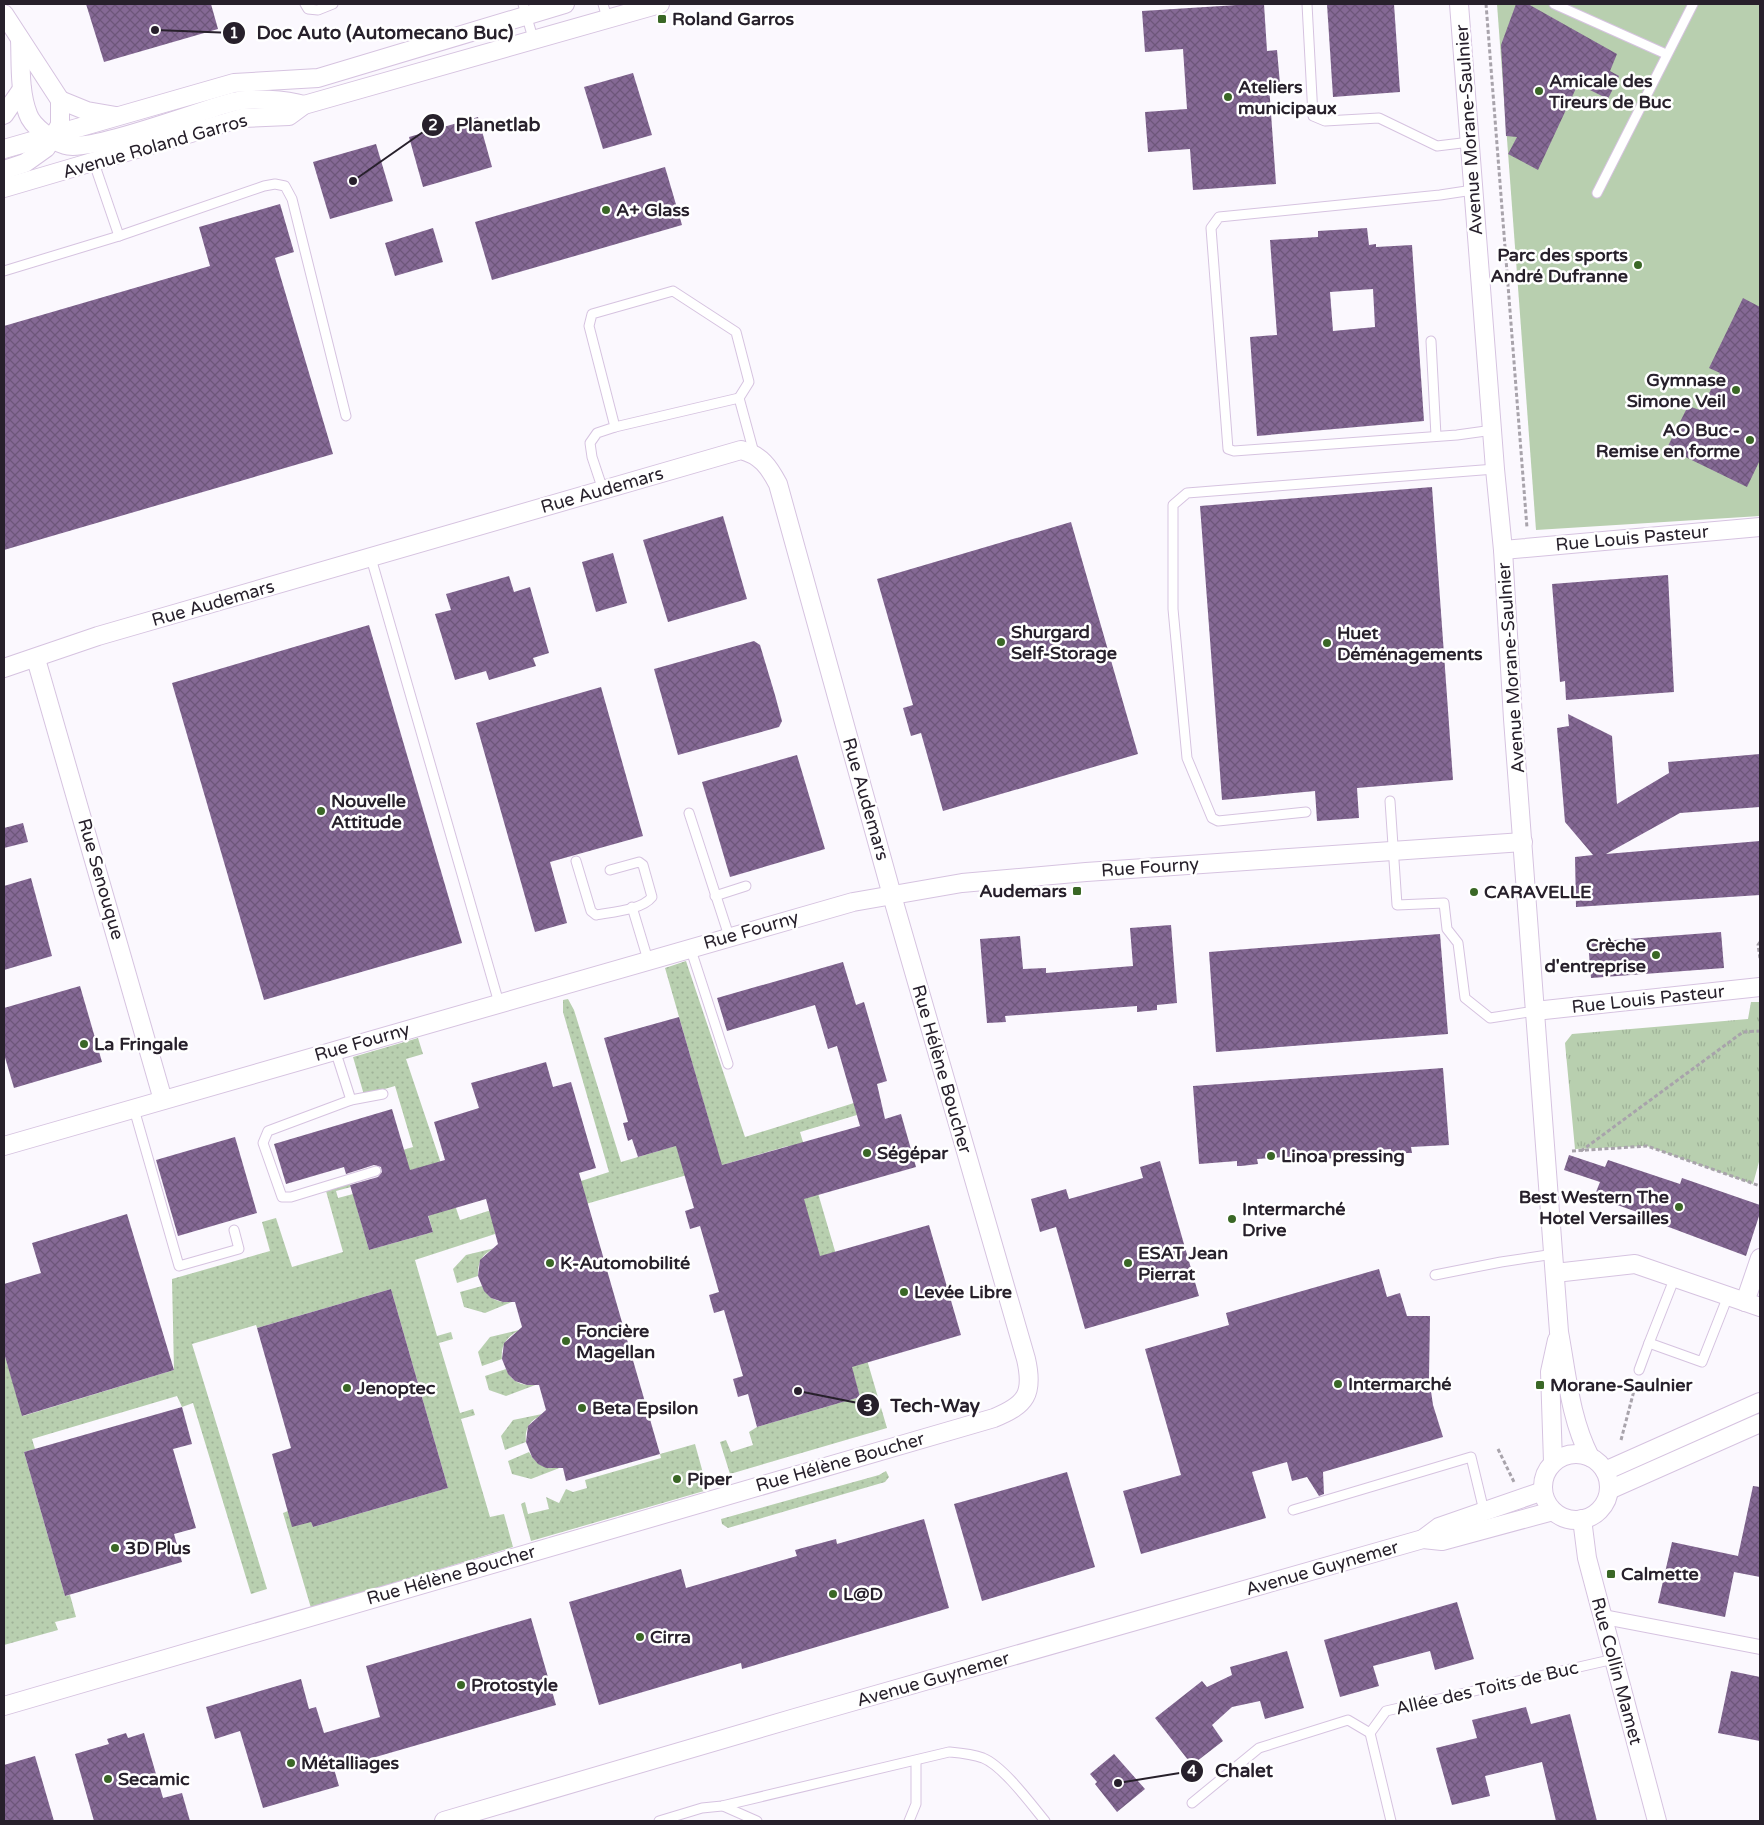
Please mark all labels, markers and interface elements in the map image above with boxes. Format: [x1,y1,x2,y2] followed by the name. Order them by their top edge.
[672,8,795,30] place label: Roland Garros
[656,13,668,25] marker: Roland Garros
[221,16,523,50] callout: Doc Auto (Automecano Buc)
[257,22,514,44] text: Doc Auto (Automecano Buc)
[229,24,239,42] text: 1
[1451,24,1487,236] street label: Avenue Morane-Saulnier
[1548,70,1672,113] place label: Amicale des Tireurs de Buc
[1238,76,1337,119] place label: Ateliers municipaux
[1533,85,1545,97] marker: Amicale des Tireurs de Buc
[1222,91,1234,103] marker: Ateliers municipaux
[420,108,550,142] callout: Planetlab
[60,109,250,183] street label: Avenue Roland Garros
[455,114,541,136] text: Planetlab
[428,116,438,134] text: 2
[616,199,690,221] place label: A+ Glass
[600,204,612,216] marker: A+ Glass
[1491,244,1628,287] place label: Parc des sports André Dufranne
[1632,259,1644,271] marker: Parc des sports André Dufranne
[1627,369,1726,412] place label: Gymnase Simone Veil
[1730,384,1742,396] marker: Gymnase Simone Veil
[1596,419,1740,462] place label: AO Buc - Remise en forme
[1744,434,1756,446] marker: AO Buc - Remise en forme
[538,462,666,518] street label: Rue Audemars
[1554,520,1710,556] street label: Rue Louis Pasteur
[1493,562,1529,774] street label: Avenue Morane-Saulnier
[149,575,277,631] street label: Rue Audemars
[1011,621,1117,664] place label: Shurgard Self-Storage
[1337,622,1483,665] place label: Huet Déménagements
[995,636,1007,648] marker: Shurgard Self-Storage
[1321,637,1333,649] marker: Huet Déménagements
[838,735,894,863] street label: Rue Audemars
[331,790,406,833] place label: Nouvelle Attitude
[315,805,327,817] marker: Nouvelle Attitude
[73,816,129,942] street label: Rue Senouque
[1100,853,1200,881] street label: Rue Fourny
[979,880,1067,902] place label: Audemars
[1484,881,1592,903] place label: CARAVELLE
[1071,885,1083,897] marker: Audemars
[1468,886,1480,898] marker: CARAVELLE
[701,906,802,954] street label: Rue Fourny
[1544,934,1646,977] place label: Crèche d'entreprise
[1650,949,1662,961] marker: Crèche d'entreprise
[1570,980,1726,1018] street label: Rue Louis Pasteur
[907,982,977,1156] street label: Rue Hélène Boucher
[312,1018,413,1066] street label: Rue Fourny
[94,1033,188,1055] place label: La Fringale
[78,1038,90,1050] marker: La Fringale
[877,1142,949,1164] place label: Ségépar
[1281,1145,1405,1167] place label: Linoa pressing
[861,1147,873,1159] marker: Ségépar
[1265,1150,1277,1162] marker: Linoa pressing
[1519,1186,1669,1229] place label: Best Western The Hotel Versailles
[1242,1198,1346,1241] place label: Intermarché Drive
[1673,1201,1685,1213] marker: Best Western The Hotel Versailles
[1226,1213,1238,1225] marker: Intermarché Drive
[1138,1242,1228,1285] place label: ESAT Jean Pierrat
[560,1252,690,1274] place label: K-Automobilité
[544,1257,556,1269] marker: K-Automobilité
[1122,1257,1134,1269] marker: ESAT Jean Pierrat
[914,1281,1012,1303] place label: Levée Libre
[898,1286,910,1298] marker: Levée Libre
[576,1320,655,1363] place label: Foncière Magellan
[560,1335,572,1347] marker: Foncière Magellan
[1348,1373,1452,1395] place label: Intermarché
[1550,1374,1693,1396] place label: Morane-Saulnier
[356,1377,436,1399] place label: Jenoptec
[1332,1378,1344,1390] marker: Intermarché
[1534,1379,1546,1391] marker: Morane-Saulnier
[341,1382,353,1394] marker: Jenoptec
[855,1388,990,1422] callout: Tech-Way
[889,1395,981,1418] text: Tech-Way
[592,1397,698,1419] place label: Beta Epsilon
[863,1397,873,1415] text: 3
[576,1402,588,1414] marker: Beta Epsilon
[753,1427,927,1497] street label: Rue Hélène Boucher
[687,1468,733,1490] place label: Piper
[671,1473,683,1485] marker: Piper
[1243,1536,1401,1600] street label: Avenue Guynemer
[125,1537,191,1559] place label: 3D Plus
[364,1540,538,1610] street label: Rue Hélène Boucher
[109,1542,121,1554] marker: 3D Plus
[1621,1563,1699,1585] place label: Calmette
[1605,1568,1617,1580] marker: Calmette
[843,1583,883,1605] place label: L@D
[827,1588,839,1600] marker: L@D
[1587,1595,1647,1747] street label: Rue Collin Mamet
[650,1626,691,1648] place label: Cirra
[634,1631,646,1643] marker: Cirra
[854,1647,1012,1711] street label: Avenue Guynemer
[1394,1656,1580,1720] street label: Allée des Toits de Buc
[471,1674,558,1696] place label: Protostyle
[455,1679,467,1691] marker: Protostyle
[301,1752,399,1774] place label: Métalliages
[1180,1754,1283,1788] callout: Chalet
[285,1757,297,1769] marker: Métalliages
[1215,1760,1274,1782] text: Chalet
[1187,1762,1197,1780] text: 4
[118,1768,190,1790] place label: Secamic
[102,1773,114,1785] marker: Secamic

